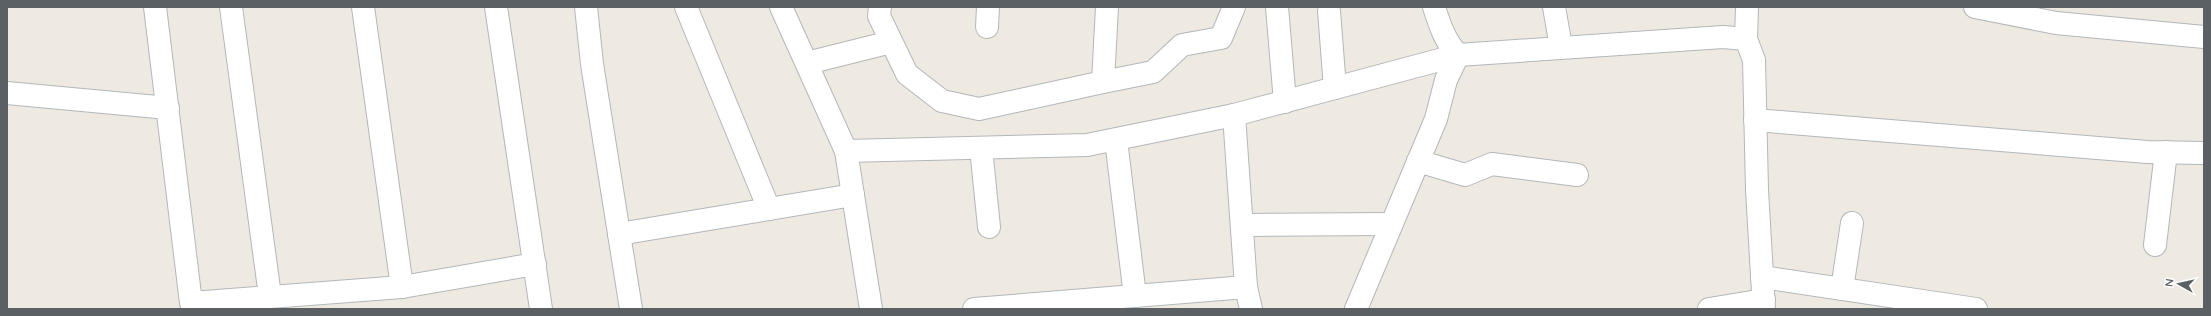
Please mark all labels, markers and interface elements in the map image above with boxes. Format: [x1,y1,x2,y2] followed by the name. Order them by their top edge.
[2159,264,2199,304] north arrow
[2162,278,2177,288] text: N

